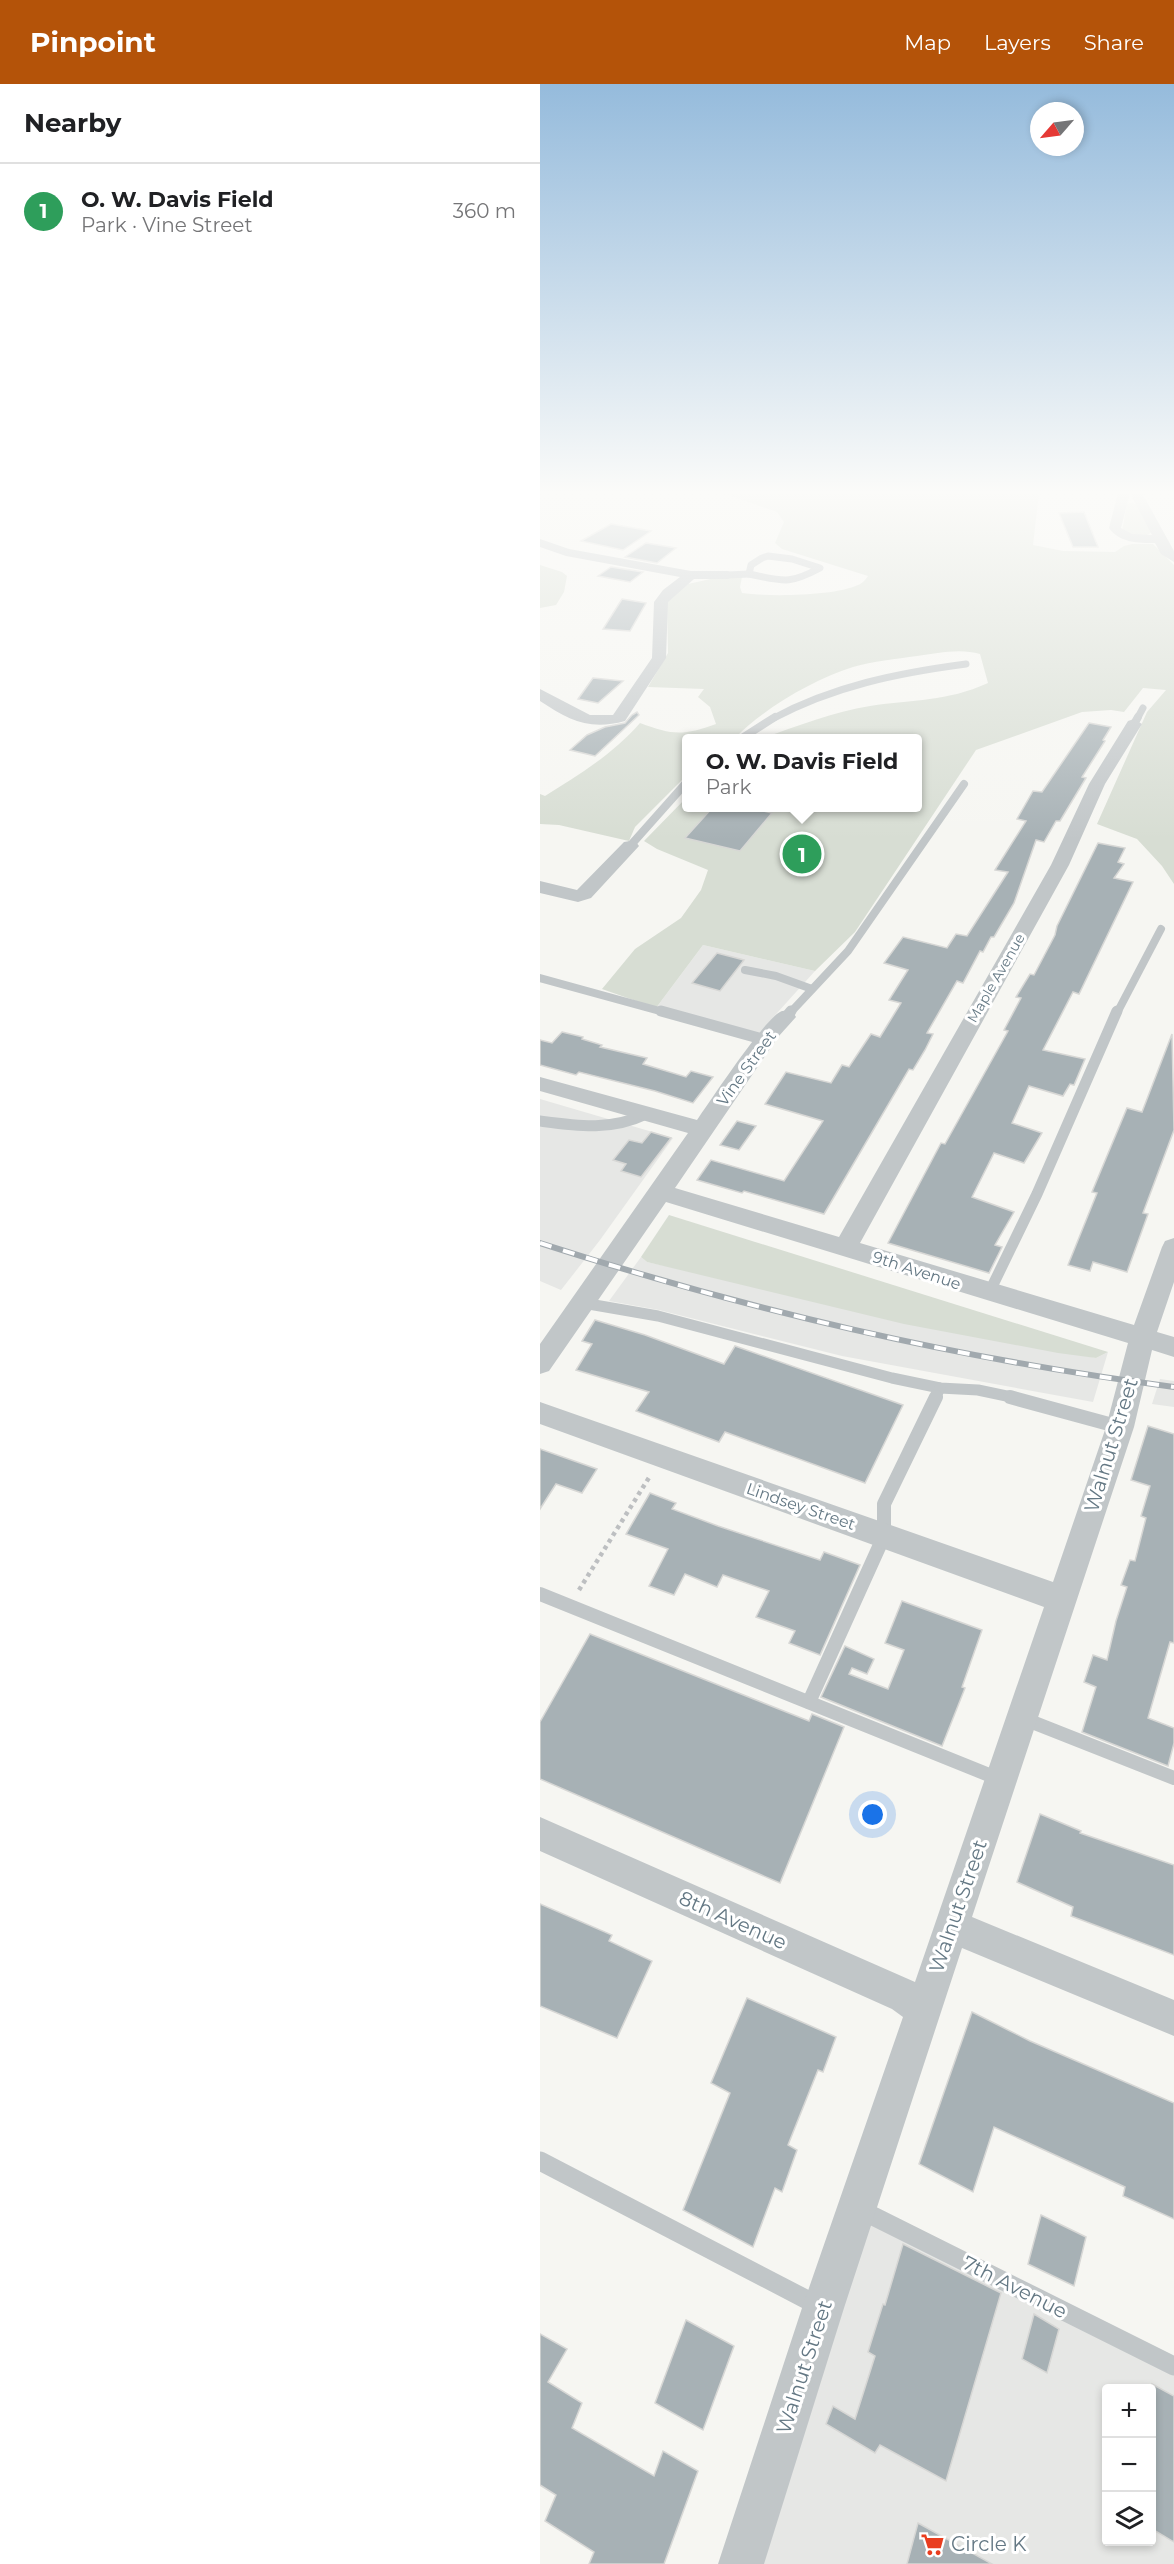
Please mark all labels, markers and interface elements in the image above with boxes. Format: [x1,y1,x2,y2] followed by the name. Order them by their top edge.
[30,25,156,59] text: Pinpoint
[904,30,951,55] text: Map
[984,30,1051,55] text: Layers
[1084,30,1144,55] text: Share
[1030,102,1084,156] north arrow
[24,107,121,139] text: Nearby
[81,186,273,213] text: O. W. Davis Field
[40,199,47,223] text: 1
[453,199,516,223] text: 360 m
[81,213,253,237] text: Park · Vine Street
[682,734,922,812] popup
[706,748,898,775] text: O. W. Davis Field
[706,775,751,799] text: Park
[782,832,822,876] pin: 1
[963,930,1029,1026] street label: Maple Avenue
[713,1027,780,1110] street label: Vine Street
[870,1247,963,1294] street label: 9th Avenue
[1079,1375,1143,1515] street label: Walnut Street
[744,1479,858,1534] street label: Lindsey Street
[858,1800,887,1829] your location
[924,1836,992,1976] street label: Walnut Street
[676,1886,790,1954] street label: 8th Avenue
[959,2250,1071,2324] street label: 7th Avenue
[771,2297,837,2437] street label: Walnut Street
[1102,2384,1156,2546] map controls
[1102,2384,1156,2438] button: +
[1102,2438,1156,2492] button: −
[1102,2492,1156,2546] button: layers
[920,2531,946,2557] supermarket icon: Circle K
[951,2532,1027,2556] place label: Circle K

